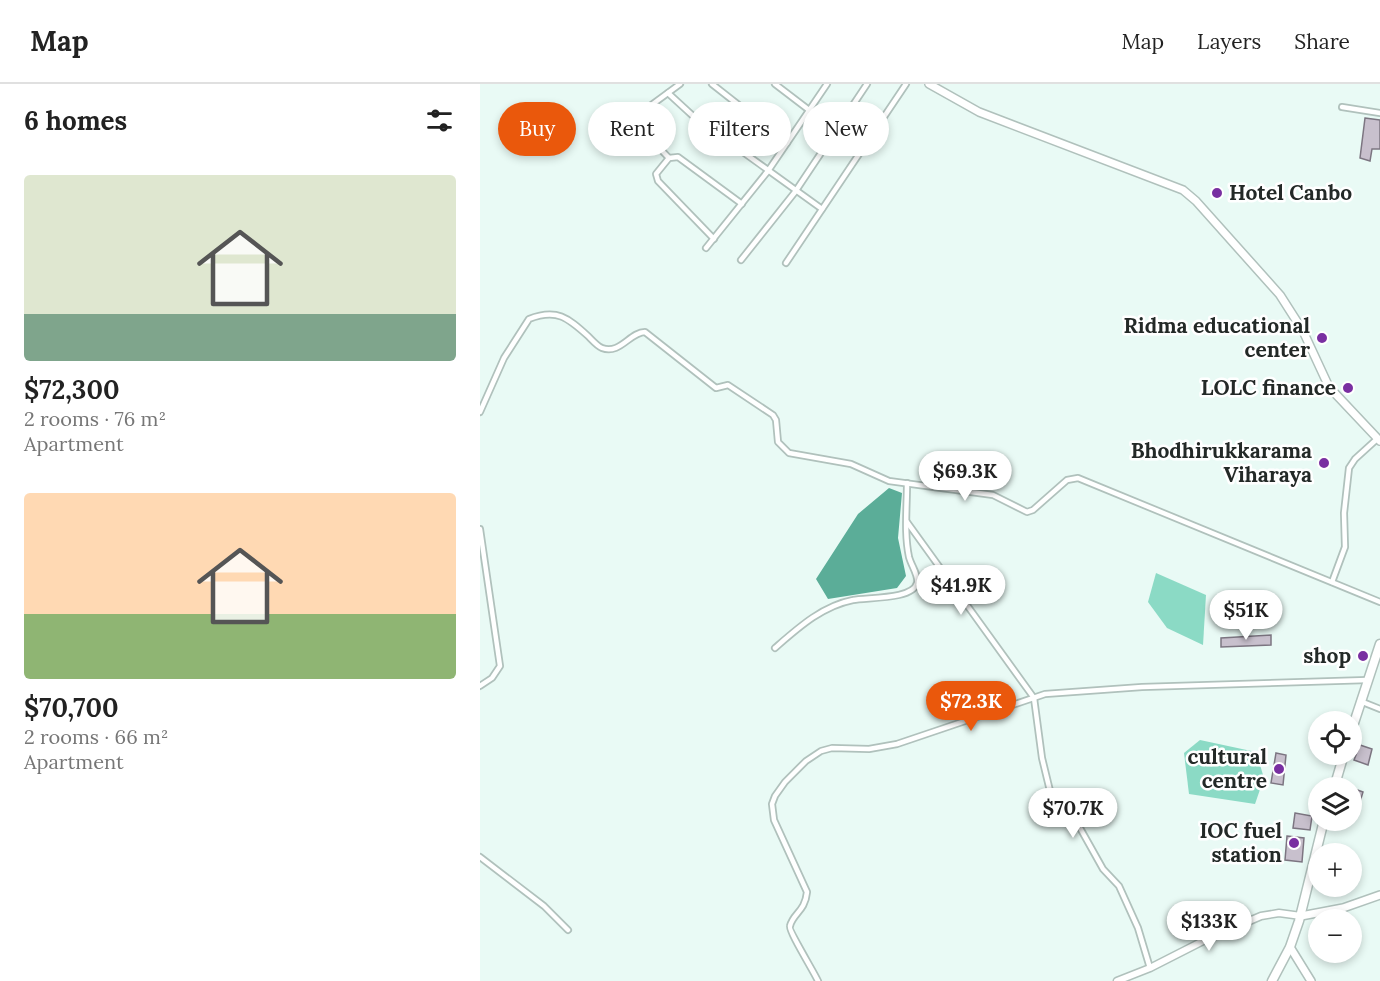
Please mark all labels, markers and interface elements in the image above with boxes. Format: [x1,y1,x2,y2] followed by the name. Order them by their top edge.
[30,23,89,59] text: Map
[1121,28,1164,55] text: Map
[1197,28,1261,55] text: Layers
[1294,28,1350,55] text: Share
[498,102,576,156] chip: Buy
[588,102,676,156] chip: Rent
[688,102,791,156] chip: Filters
[803,102,889,156] chip: New
[24,104,127,137] text: 6 homes
[423,104,456,137] icon: filters
[1229,179,1352,206] place label: Hotel Canbo
[1210,186,1224,200] marker: Hotel Canbo
[186,214,294,322] icon: home
[1123,312,1310,363] place label: Ridma educational center
[1315,331,1329,345] marker: Ridma educational center
[24,373,119,406] text: $72,300
[1201,374,1336,401] place label: LOLC finance
[1341,381,1355,395] marker: LOLC finance
[24,406,166,431] text: 2 rooms · 76 m²
[24,431,124,456] text: Apartment
[1131,437,1312,488] place label: Bhodhirukkarama Viharaya
[916,451,1014,502] pin: $69.3K
[1317,456,1331,470] marker: Bhodhirukkarama Viharaya
[933,458,997,483] text: $69.3K
[186,532,294,640] icon: home
[912,565,1010,616] pin: $41.9K
[930,572,992,597] text: $41.9K
[1210,590,1282,641] pin: $51K
[1224,597,1268,622] text: $51K
[1303,642,1351,669] place label: shop
[1356,649,1370,663] marker: shop
[922,681,1020,732] pin: $72.3K
[940,688,1002,713] text: $72.3K
[24,691,119,724] text: $70,700
[1308,711,1362,963] map controls
[1308,711,1362,765] button: locate
[24,724,169,749] text: 2 rooms · 66 m²
[1187,743,1267,794] place label: cultural centre
[24,749,124,774] text: Apartment
[1272,762,1286,776] marker: cultural centre
[1308,777,1362,831] button: layers
[1024,788,1122,839] pin: $70.7K
[1042,795,1104,820] text: $70.7K
[1199,817,1282,868] place label: IOC fuel station
[1287,836,1301,850] marker: IOC fuel station
[1308,843,1362,897] button: +
[1167,901,1251,952] pin: $133K
[1181,908,1237,933] text: $133K
[1308,909,1362,963] button: −

